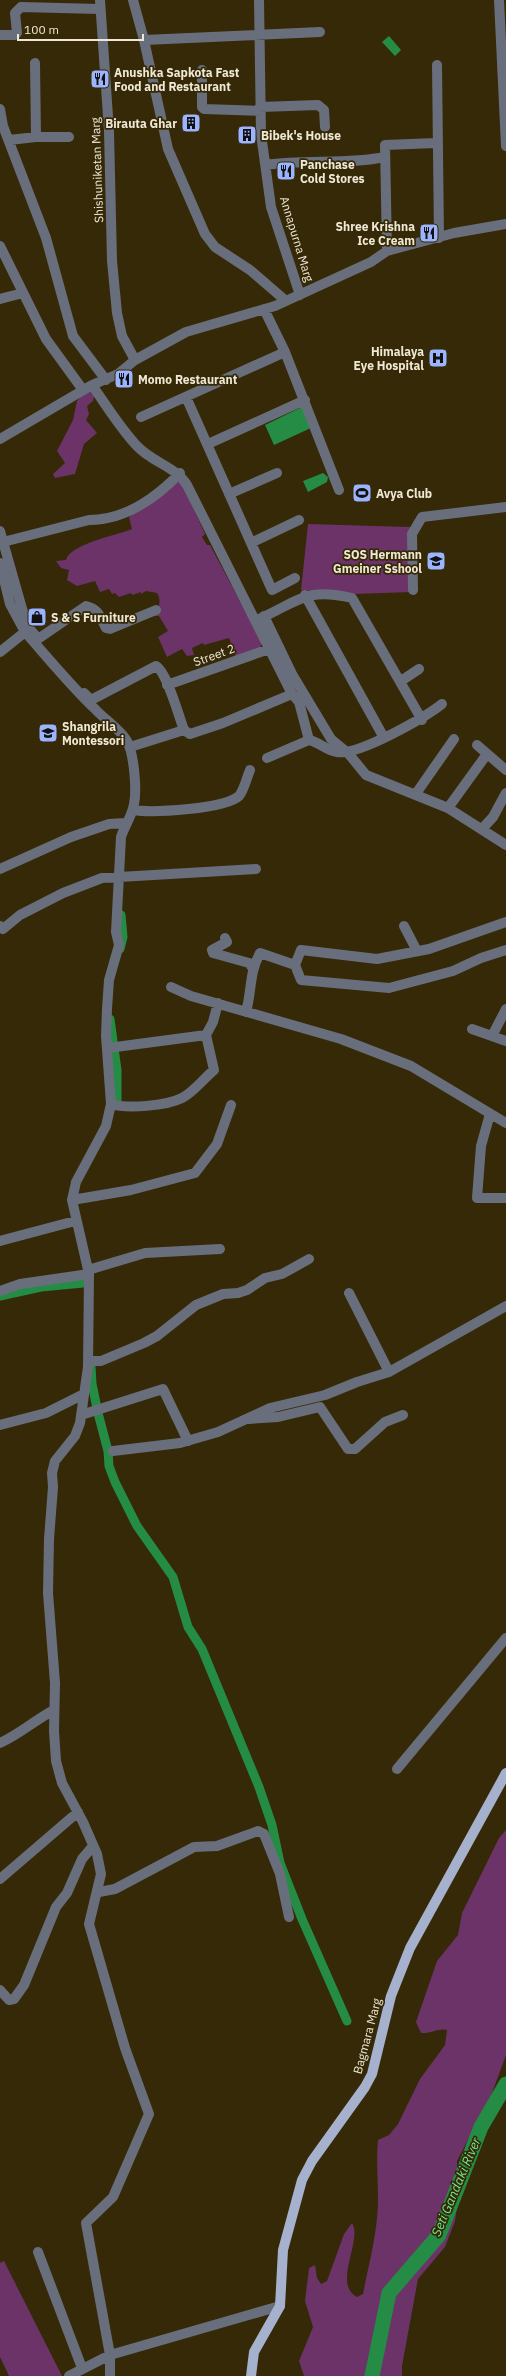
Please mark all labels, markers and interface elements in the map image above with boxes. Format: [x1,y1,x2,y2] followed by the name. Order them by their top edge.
[18,16,143,42] scale bar
[24,22,59,37] text: 100 m
[114,65,240,94] place label: Anushka Sapkota Fast Food and Restaurant
[89,68,111,90] restaurant icon: Anushka Sapkota Fast Food and Restaurant
[180,112,202,134] building icon: Birauta Ghar
[88,116,106,223] street label: Shishuniketan Marg
[105,116,177,131] place label: Birauta Ghar
[236,124,258,146] building icon: Bibek's House
[261,128,341,143] place label: Bibek's House
[300,157,365,186] place label: Panchase Cold Stores
[275,160,297,182] restaurant icon: Panchase Cold Stores
[277,194,317,284] street label: Annapurna Marg
[336,219,415,248] place label: Shree Krishna Ice Cream
[418,222,440,244] restaurant icon: Shree Krishna Ice Cream
[354,344,424,373] place label: Himalaya Eye Hospital
[427,347,449,369] hospital icon: Himalaya Eye Hospital
[113,368,135,390] restaurant icon: Momo Restaurant
[138,372,238,387] place label: Momo Restaurant
[351,482,373,504] sports icon: Avya Club
[376,486,432,501] place label: Avya Club
[333,547,422,576] place label: SOS Hermann Gmeiner Sshool
[425,550,447,572] school or university icon: SOS Hermann Gmeiner Sshool
[26,606,48,628] shop icon: S & S Furniture
[51,610,136,625] place label: S & S Furniture
[191,641,237,669] street label: Street 2
[62,719,124,748] place label: Shangrila Montessori
[37,722,59,744] school or university icon: Shangrila Montessori
[350,1996,384,2075] street label: Bagmara Marg
[427,2134,485,2239] water label: Seti Gandaki River

